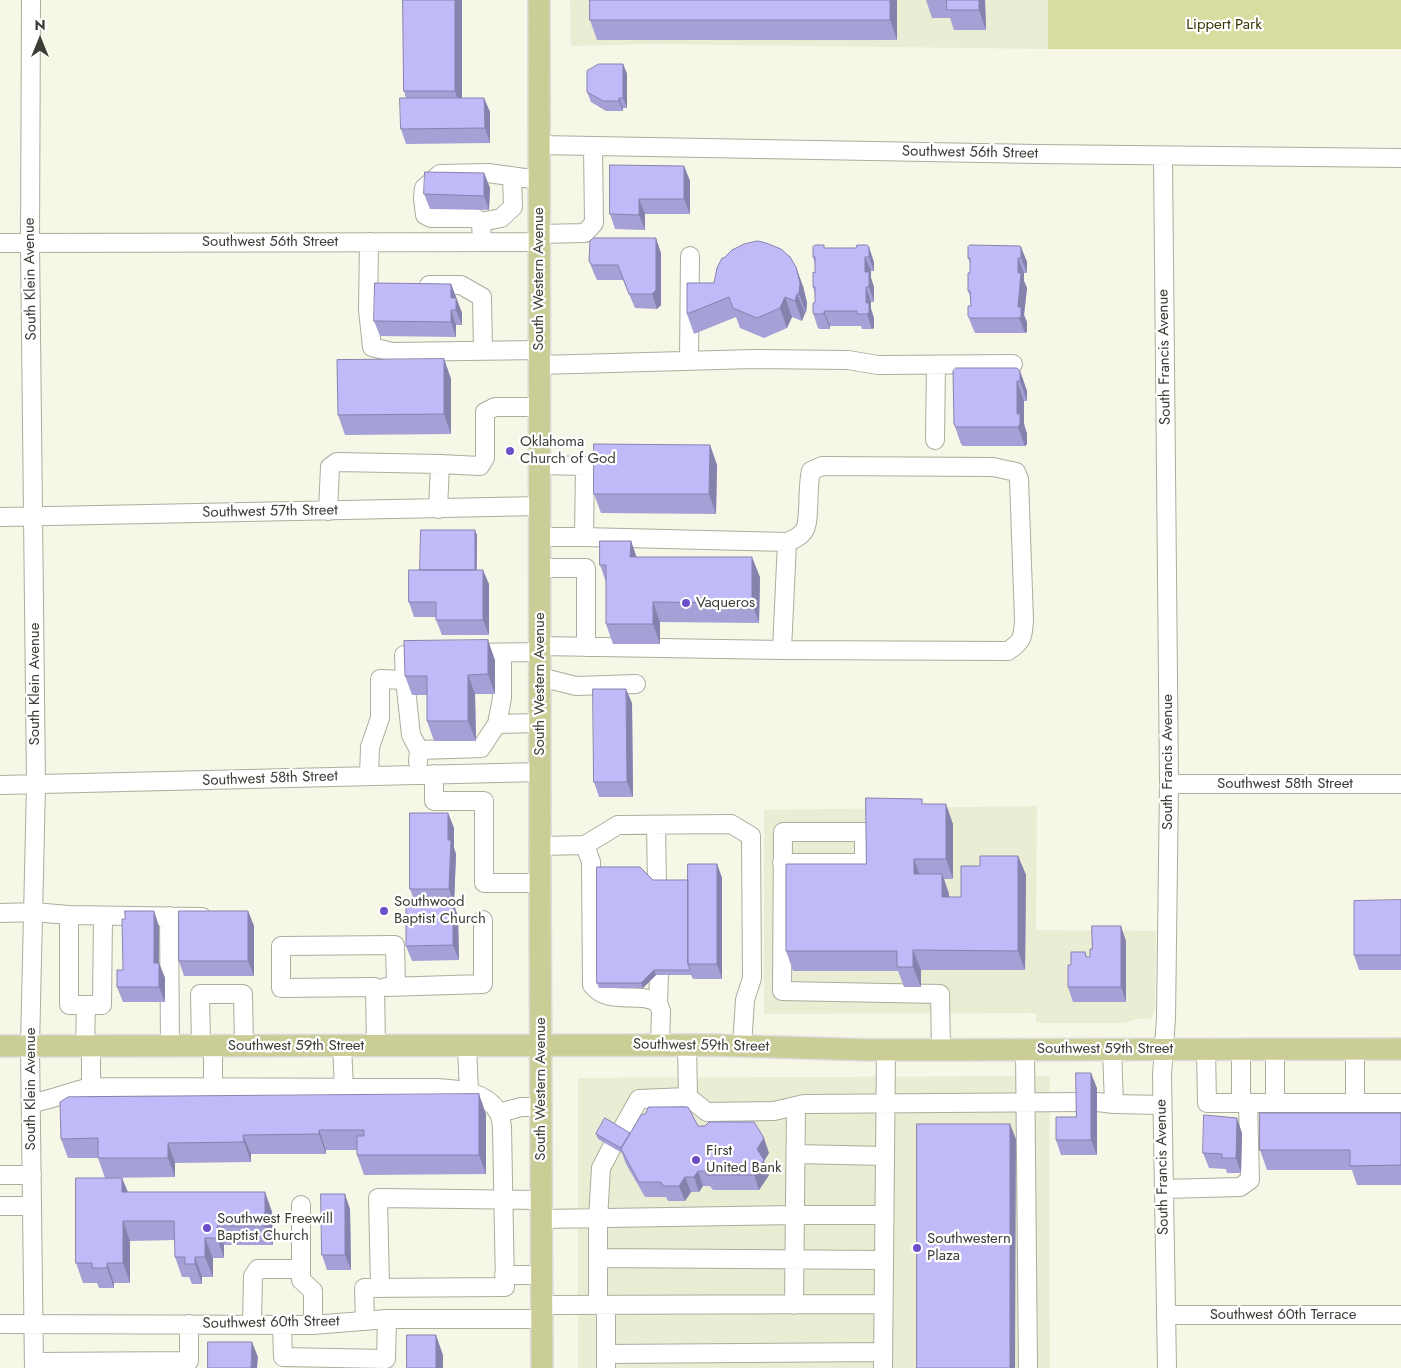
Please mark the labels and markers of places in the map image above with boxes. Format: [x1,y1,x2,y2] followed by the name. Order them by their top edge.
[520,433,616,468] place label: Oklahoma Church of God
[504,445,516,457] marker: Oklahoma Church of God
[696,594,755,612] place label: Vaqueros
[680,597,692,609] marker: Vaqueros
[394,893,486,928] place label: Southwood Baptist Church
[378,905,390,917] marker: Southwood Baptist Church
[706,1142,782,1177] place label: First United Bank
[690,1154,702,1166] marker: First United Bank
[217,1210,333,1245] place label: Southwest Freewill Baptist Church
[201,1222,213,1234] marker: Southwest Freewill Baptist Church
[927,1230,1011,1265] place label: Southwestern Plaza
[911,1242,923,1254] marker: Southwestern Plaza

